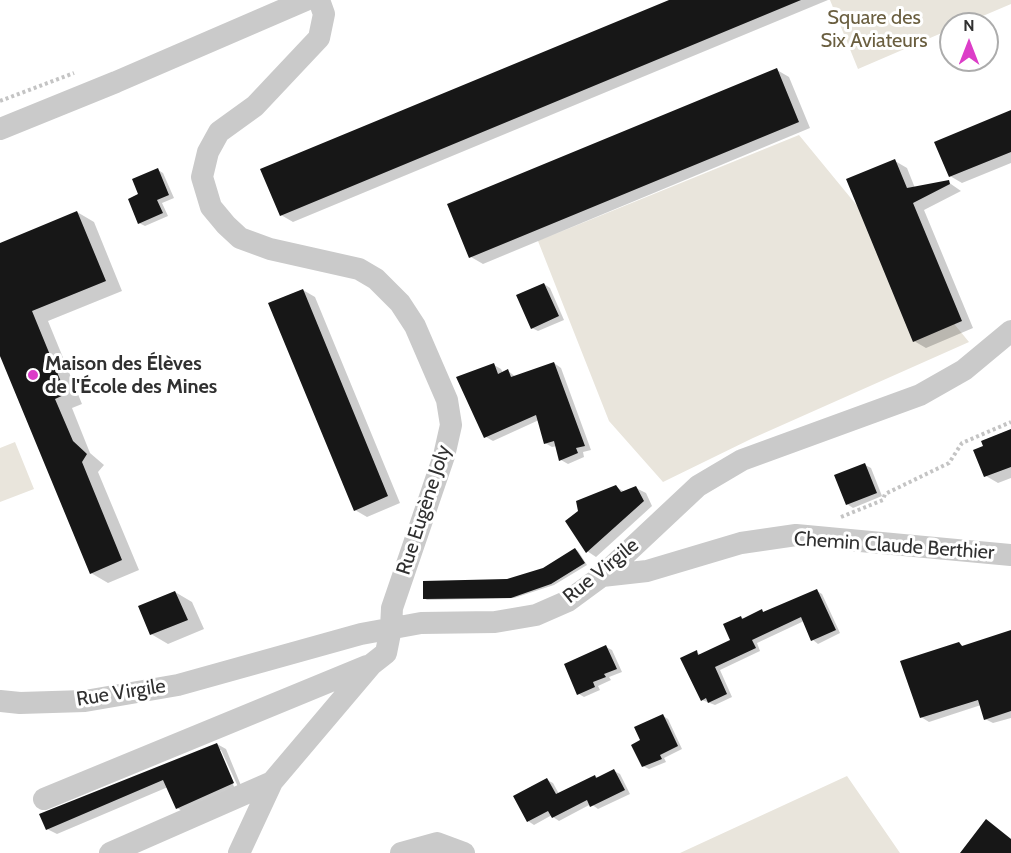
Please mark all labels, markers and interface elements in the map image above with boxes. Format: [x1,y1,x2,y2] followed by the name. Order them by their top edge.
[821,6,927,53] park label: Square des Six Aviateurs
[939,12,999,72] north arrow
[963,16,975,35] text: N
[45,352,217,399] place label: Maison des Élèves de l'École des Mines
[26,368,40,382] marker: Maison des Élèves de l'École des Mines
[392,442,456,578] street label: Rue Eugène Joly
[793,527,995,565] street label: Chemin Claude Berthier
[558,533,644,609] street label: Rue Virgile
[75,674,167,712] street label: Rue Virgile

